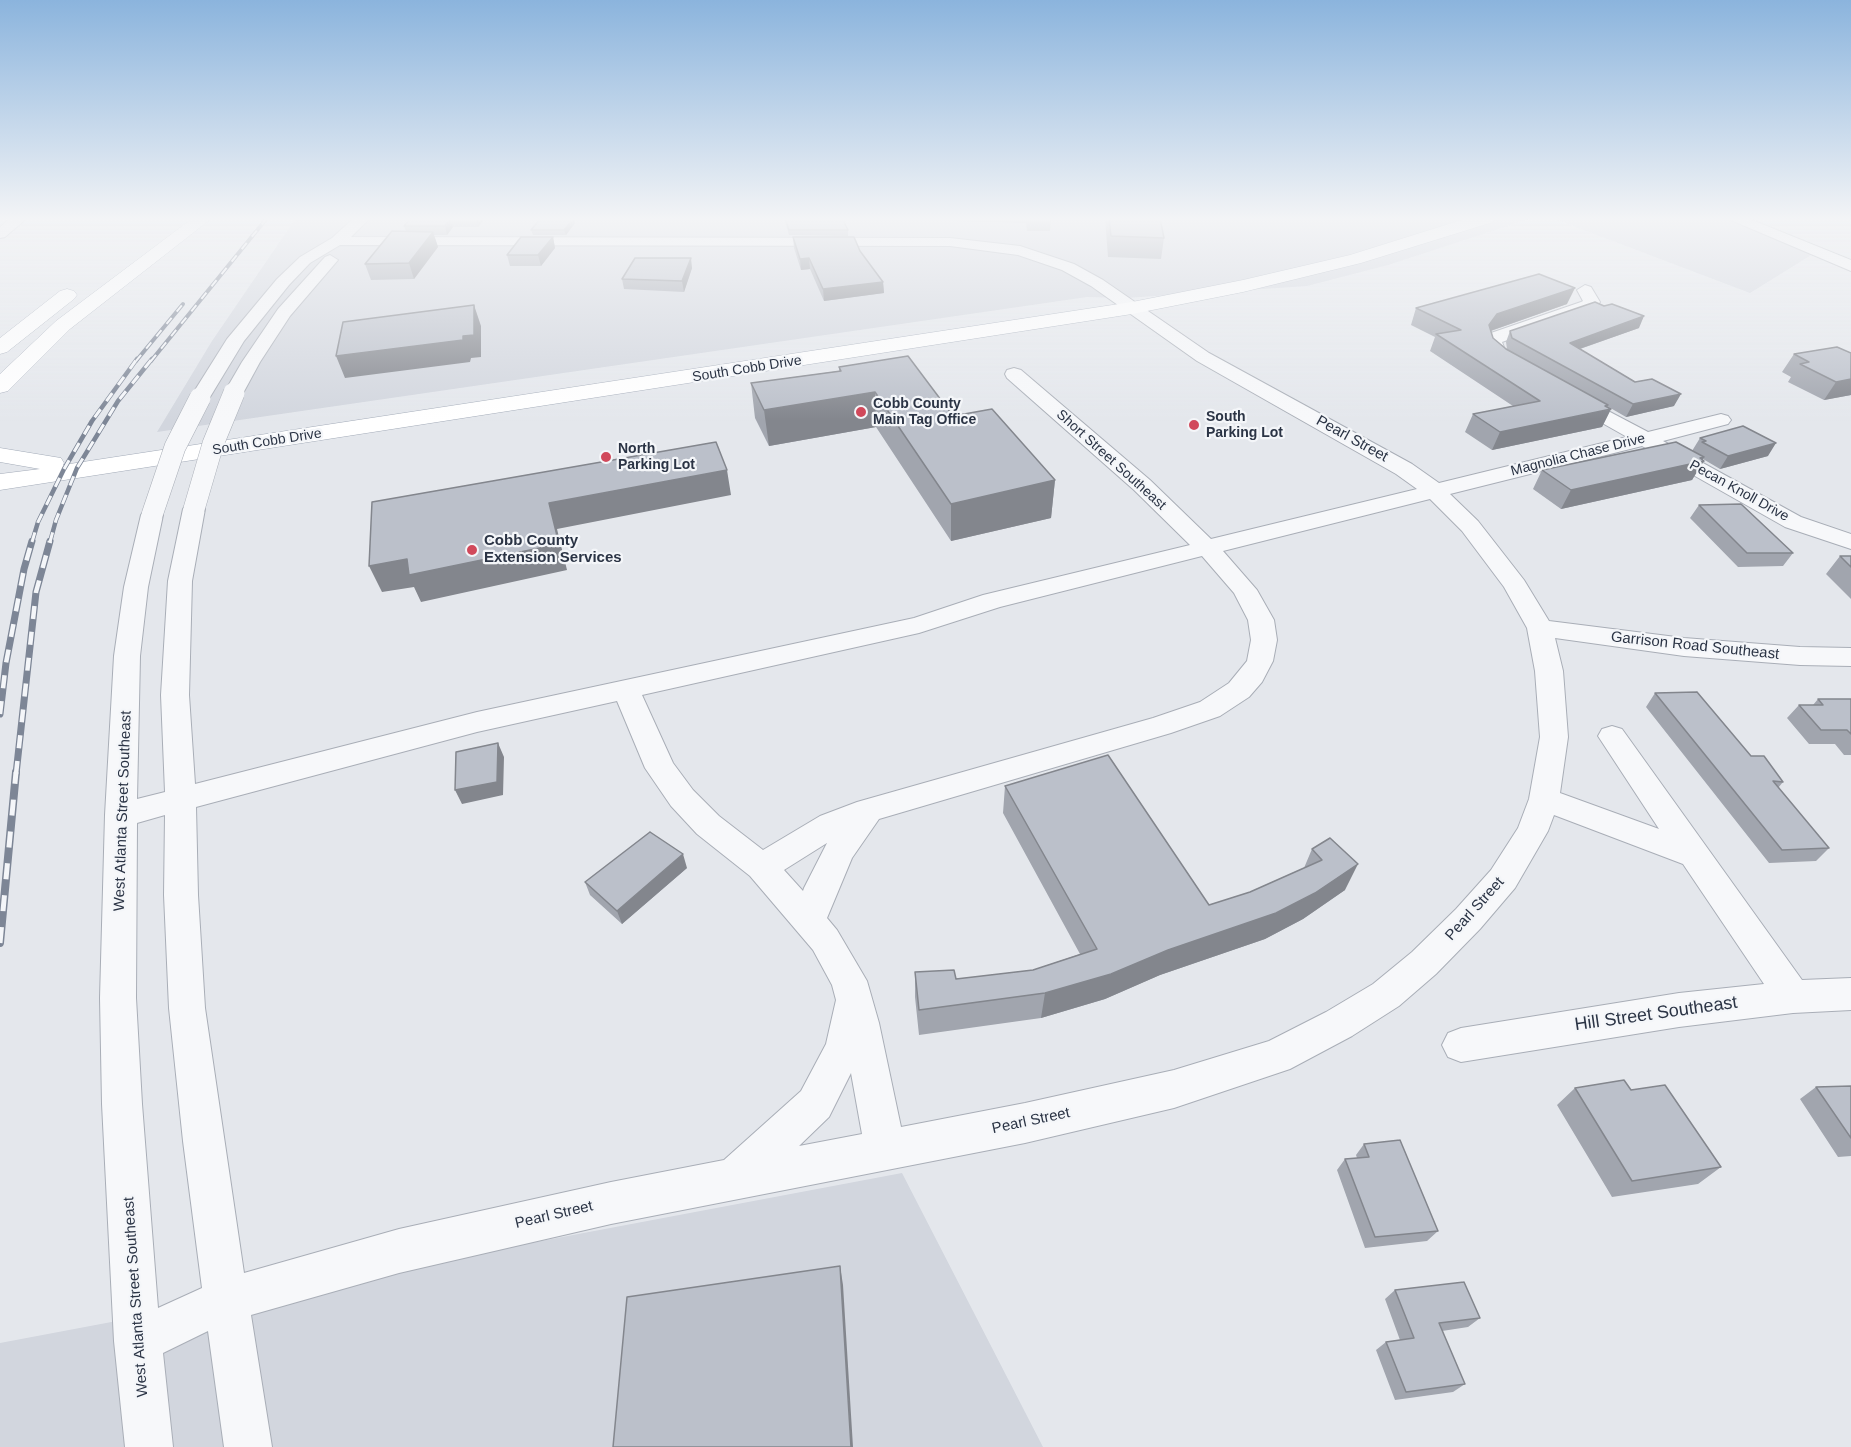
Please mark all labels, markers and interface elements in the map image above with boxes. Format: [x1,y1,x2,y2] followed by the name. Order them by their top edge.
[691,352,803,386] street label: South Cobb Drive
[873,396,976,428] place label: Cobb County Main Tag Office
[854,405,868,419] marker: Cobb County Main Tag Office
[1053,406,1169,514] street label: Short Street Southeast
[1206,409,1283,442] place label: South Parking Lot
[1313,412,1391,466] street label: Pearl Street
[1187,418,1201,432] marker: South Parking Lot
[211,425,323,459] street label: South Cobb Drive
[1509,430,1647,480] street label: Magnolia Chase Drive
[618,441,695,473] place label: North Parking Lot
[599,450,613,464] marker: North Parking Lot
[1686,457,1792,525] street label: Pecan Knoll Drive
[484,532,622,567] place label: Cobb County Extension Services
[465,543,479,557] marker: Cobb County Extension Services
[1610,628,1780,664] street label: Garrison Road Southeast
[111,710,135,912] street label: West Atlanta Street Southeast
[1442,874,1508,944] street label: Pearl Street
[1573,992,1739,1036] street label: Hill Street Southeast
[990,1104,1072,1138] street label: Pearl Street
[120,1196,152,1398] street label: West Atlanta Street Southeast
[513,1197,595,1233] street label: Pearl Street

